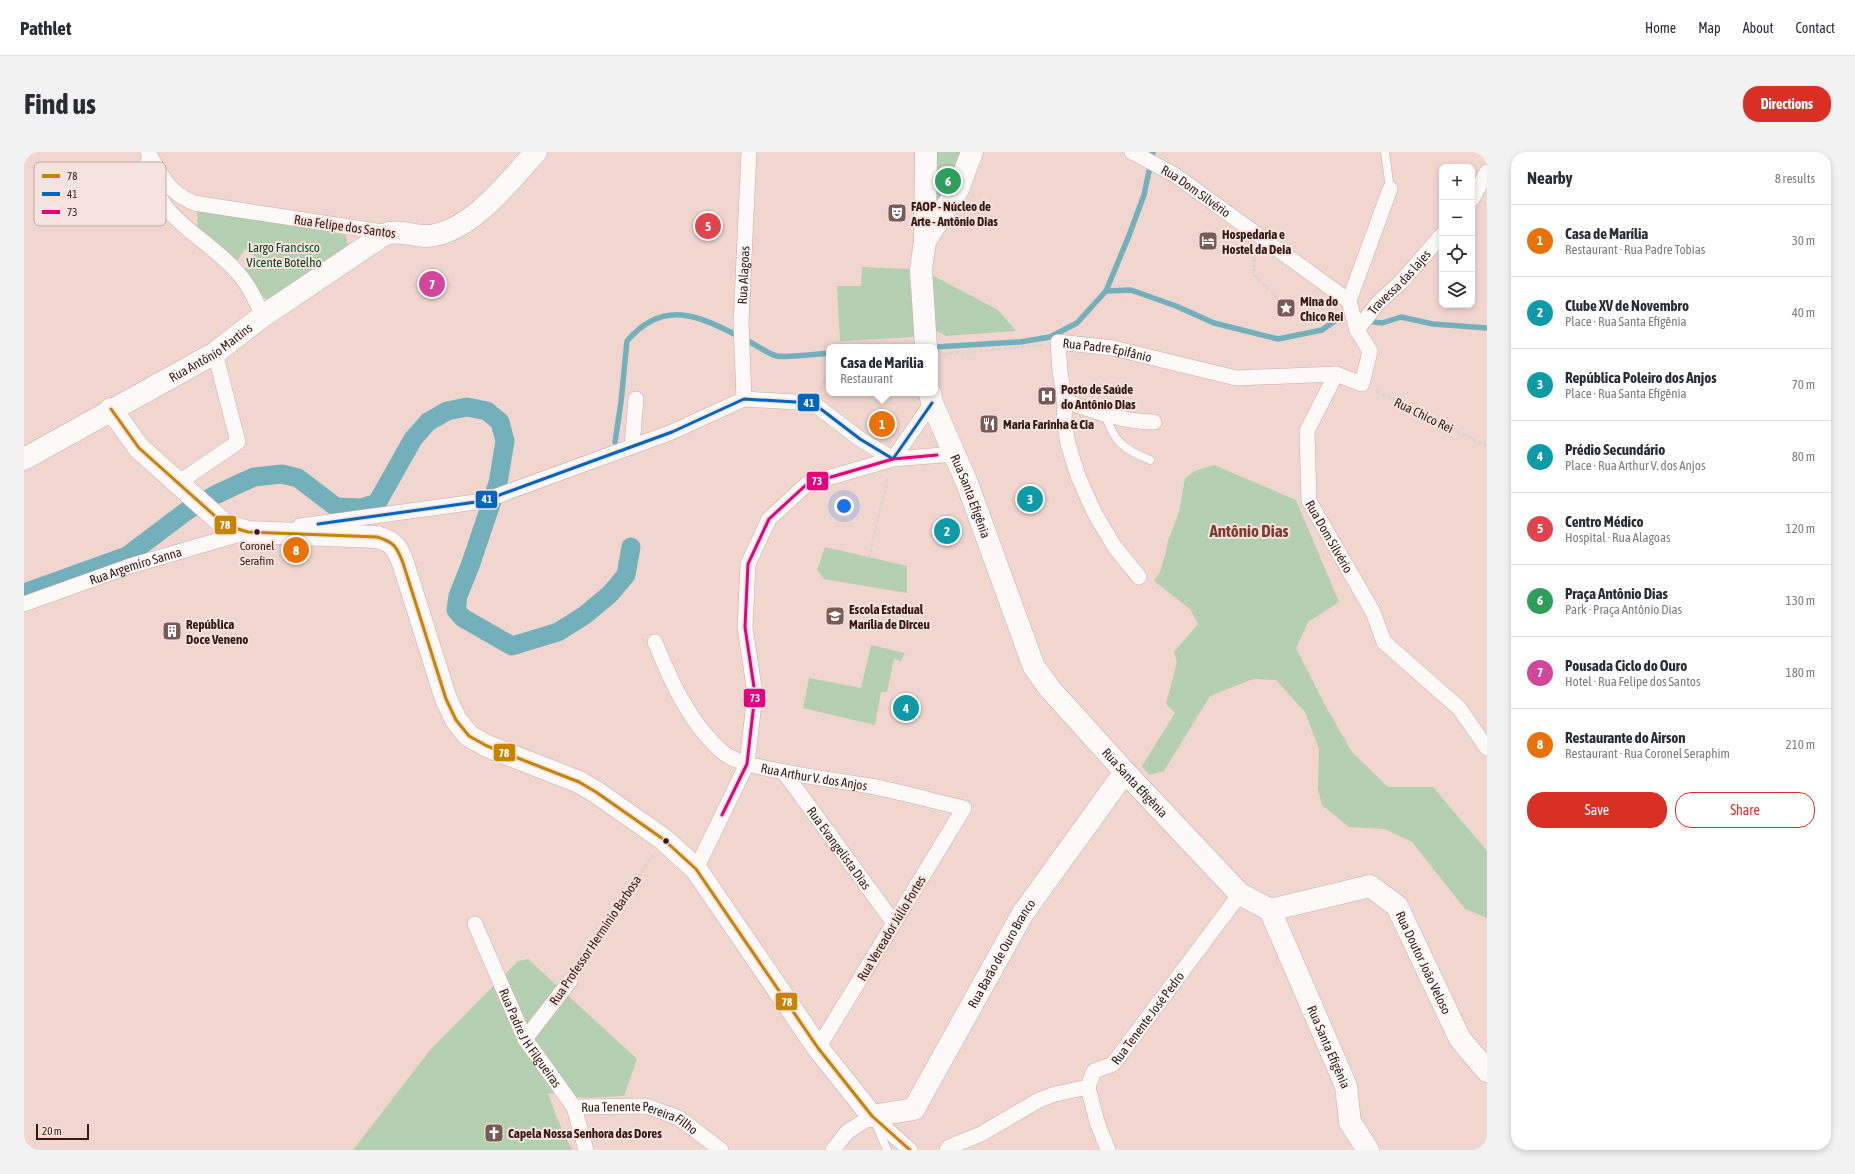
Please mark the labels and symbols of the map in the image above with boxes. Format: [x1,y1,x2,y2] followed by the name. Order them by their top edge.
[34,162,166,226] legend
[1159,162,1233,221] street label: Rua Dom Silvério
[935,166,961,196] pin: 6
[67,170,77,182] text: 78
[67,188,77,200] text: 41
[910,199,998,229] place label: FAOP - Núcleo de Arte - Antônio Dias
[886,202,908,224] theatre icon: FAOP - Núcleo de Arte - Antônio Dias
[67,206,77,218] text: 73
[695,211,721,241] pin: 5
[293,212,397,241] street label: Rua Felipe dos Santos
[1222,227,1291,257] place label: Hospedaria e Hostel da Deia
[1197,230,1219,252] hotel icon: Hospedaria e Hostel da Deia
[246,240,322,270] park label: Largo Francisco Vicente Botelho
[735,245,753,305] street label: Rua Alagoas
[1365,246,1434,318] street label: Travessa das lajes
[419,269,445,299] pin: 7
[1300,294,1343,324] place label: Mina do Chico Rei
[1275,297,1297,319] place icon: Mina do Chico Rei
[166,320,256,385] street label: Rua Antônio Martins
[1062,336,1153,365] street label: Rua Padre Epifânio
[1061,382,1136,412] place label: Posto de Saúde do Antônio Dias
[1036,385,1058,407] hospital icon: Posto de Saúde do Antônio Dias
[797,393,820,412] line badge: 41
[1392,395,1456,436] street label: Rua Chico Rei
[803,397,814,409] text: 41
[869,409,895,439] pin: 1
[978,413,1000,435] restaurant icon: Maria Farinha & Cia
[1003,417,1094,432] place label: Maria Farinha & Cia
[947,452,993,540] street label: Rua Santa Efigênia
[806,471,829,491] line badge: 73
[812,475,822,487] text: 73
[1017,484,1043,514] pin: 3
[475,490,498,509] line badge: 41
[481,493,492,505] text: 41
[834,496,854,516] your location
[1302,498,1356,575] street label: Rua Dom Silvério
[214,515,237,535] line badge: 78
[934,516,960,546] pin: 2
[220,519,230,531] text: 78
[1208,521,1289,541] district label: Antônio Dias
[252,527,262,537] marker: Coronel Serafim
[283,535,309,565] pin: 8
[240,539,275,568] place label: Coronel Serafim
[88,544,184,588] street label: Rua Argemiro Sanna
[849,602,930,632] place label: Escola Estadual Marília de Dirceu
[824,605,846,627] school or university icon: Escola Estadual Marília de Dirceu
[186,617,248,647] place label: República Doce Veneno
[161,620,183,642] building icon: República Doce Veneno
[743,688,766,708] line badge: 73
[750,692,760,704] text: 73
[893,693,919,723] pin: 4
[493,743,516,762] line badge: 78
[1099,745,1171,820] street label: Rua Santa Efigênia
[499,747,509,759] text: 78
[759,760,869,793] street label: Rua Arthur V. dos Anjos
[804,804,874,893] street label: Rua Evangelista Dias
[661,836,671,846] unlabelled marker
[546,873,644,1008] street label: Rua Professor Hermínio Barbosa
[854,873,929,983] street label: Rua Vereador Júlio Fortes
[965,896,1039,1011] street label: Rua Barão de Ouro Branco
[1393,909,1454,1017] street label: Rua Doutor João Veloso
[1108,969,1187,1068] street label: Rua Tenente José Pedro
[496,986,565,1091] street label: Rua Padre J H Filgueiras
[775,992,798,1011] line badge: 78
[782,996,792,1008] text: 78
[1304,1003,1353,1091] street label: Rua Santa Efigênia
[581,1099,701,1138] street label: Rua Tenente Pereira Filho
[36,1122,89,1141] scale bar
[483,1122,505,1144] church icon: Capela Nossa Senhora das Dores
[508,1126,662,1141] place label: Capela Nossa Senhora das Dores

